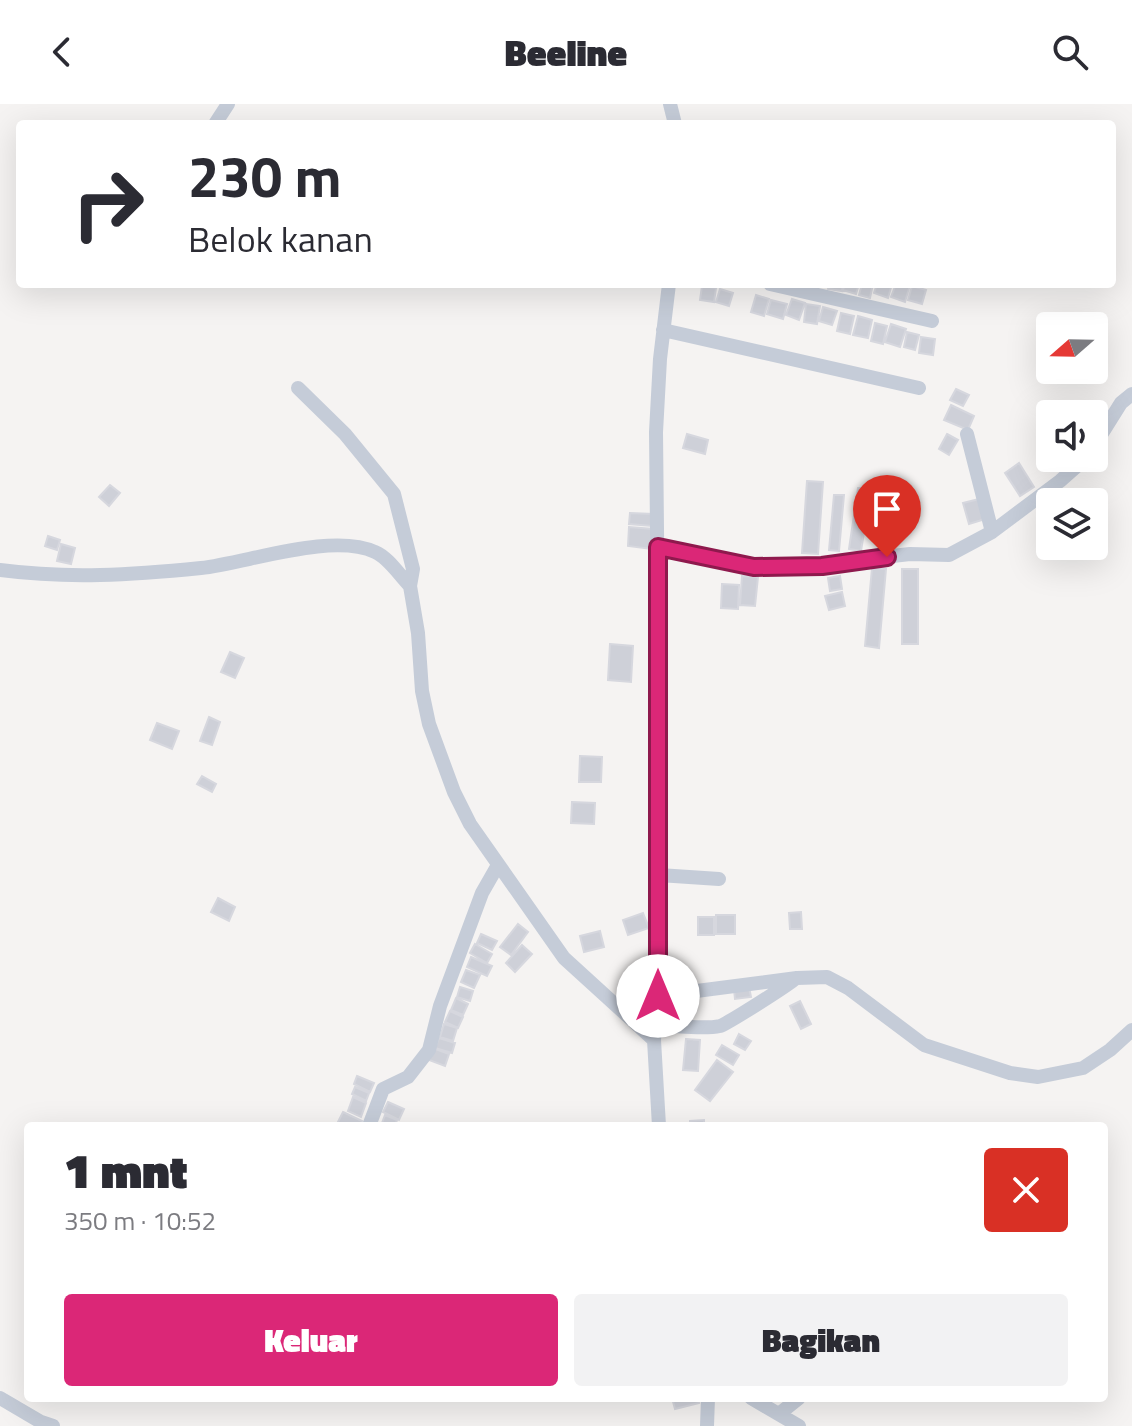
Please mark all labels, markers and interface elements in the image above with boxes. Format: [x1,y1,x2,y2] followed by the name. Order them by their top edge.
[505,25,627,80] text: Beeline
[40,30,84,74] icon: back
[1048,30,1092,74] icon: search
[188,134,341,219] text: 230 m
[56,152,160,256] icon: right
[188,211,373,266] text: Belok kanan
[1036,312,1108,384] north arrow
[1036,312,1108,560] map controls
[1036,400,1108,472] button: sound
[853,475,921,557] pin
[865,487,909,531] icon: arrive
[1036,488,1108,560] button: layers
[616,954,700,1038] position arrow
[64,1134,188,1207] text: 1 mnt
[984,1148,1068,1232] button: close
[64,1201,216,1240] text: 350 m · 10:52
[64,1294,558,1386] button: Keluar
[574,1294,1068,1386] button: Bagikan

